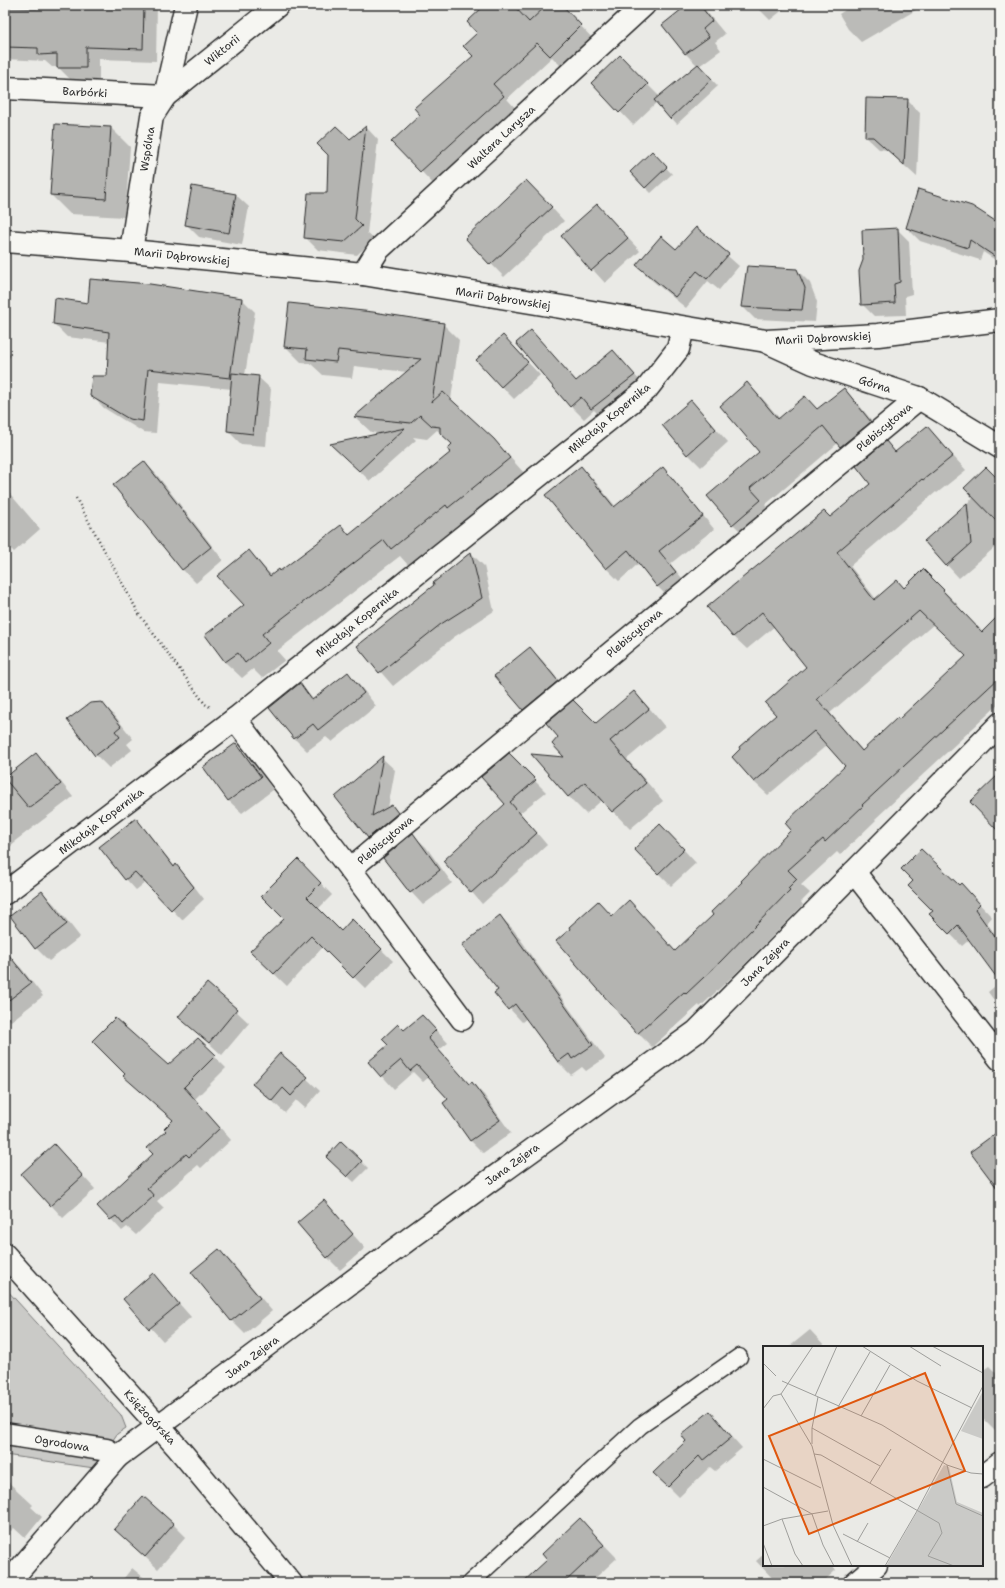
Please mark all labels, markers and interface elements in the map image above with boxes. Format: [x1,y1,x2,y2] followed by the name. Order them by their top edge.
[201,31,243,69] street label: Wiktorii
[62,84,108,101] street label: Barbórki
[464,102,539,173] street label: Waltera Larysza
[137,125,158,173] street label: Wspólna
[133,244,231,269] street label: Marii Dąbrowskiej
[454,284,552,313] street label: Marii Dąbrowskiej
[775,328,871,349] street label: Marii Dąbrowskiej
[857,372,893,397] street label: Górna
[565,380,654,457] street label: Mikołaja Kopernika
[853,399,916,455] street label: Plebiscytowa
[313,584,402,661] street label: Mikołaja Kopernika
[603,605,666,661] street label: Plebiscytowa
[56,784,147,858] street label: Mikołaja Kopernika
[354,812,417,868] street label: Plebiscytowa
[738,935,793,990] street label: Jana Zejera
[482,1140,542,1189] street label: Jana Zejera
[223,1332,282,1382] street label: Jana Zejera
[763,1346,983,1566] inset map
[120,1387,179,1448] street label: Księżogórska
[33,1432,91,1455] street label: Ogrodowa

